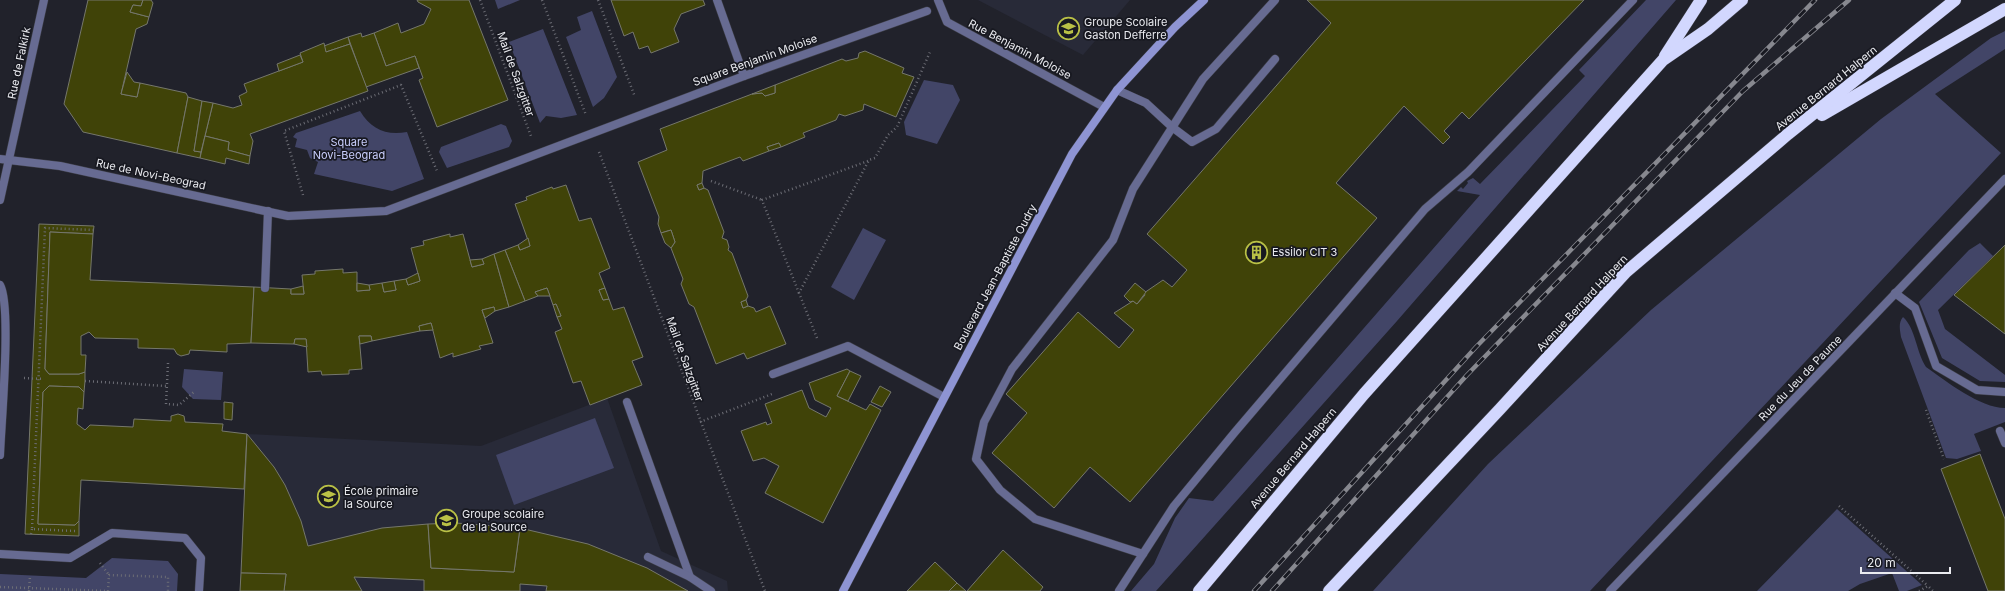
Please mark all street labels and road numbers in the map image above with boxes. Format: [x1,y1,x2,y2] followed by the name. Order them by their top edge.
[966,16,1074,82] street label: Rue Benjamin Moloise
[5,26,33,100] street label: Rue de Falkirk
[494,30,538,118] street label: Mail de Salzgitter
[691,31,819,89] street label: Square Benjamin Moloise
[1772,43,1880,133] street label: Avenue Bernard Halpern
[95,156,207,192] street label: Rue de Novi-Beograd
[951,202,1039,352] street label: Boulevard Jean-Baptiste Oudry
[1534,252,1630,354] street label: Avenue Bernard Halpern
[663,315,707,403] street label: Mail de Salzgitter
[1755,332,1845,424] street label: Rue du Jeu de Paume
[1247,405,1339,511] street label: Avenue Bernard Halpern

